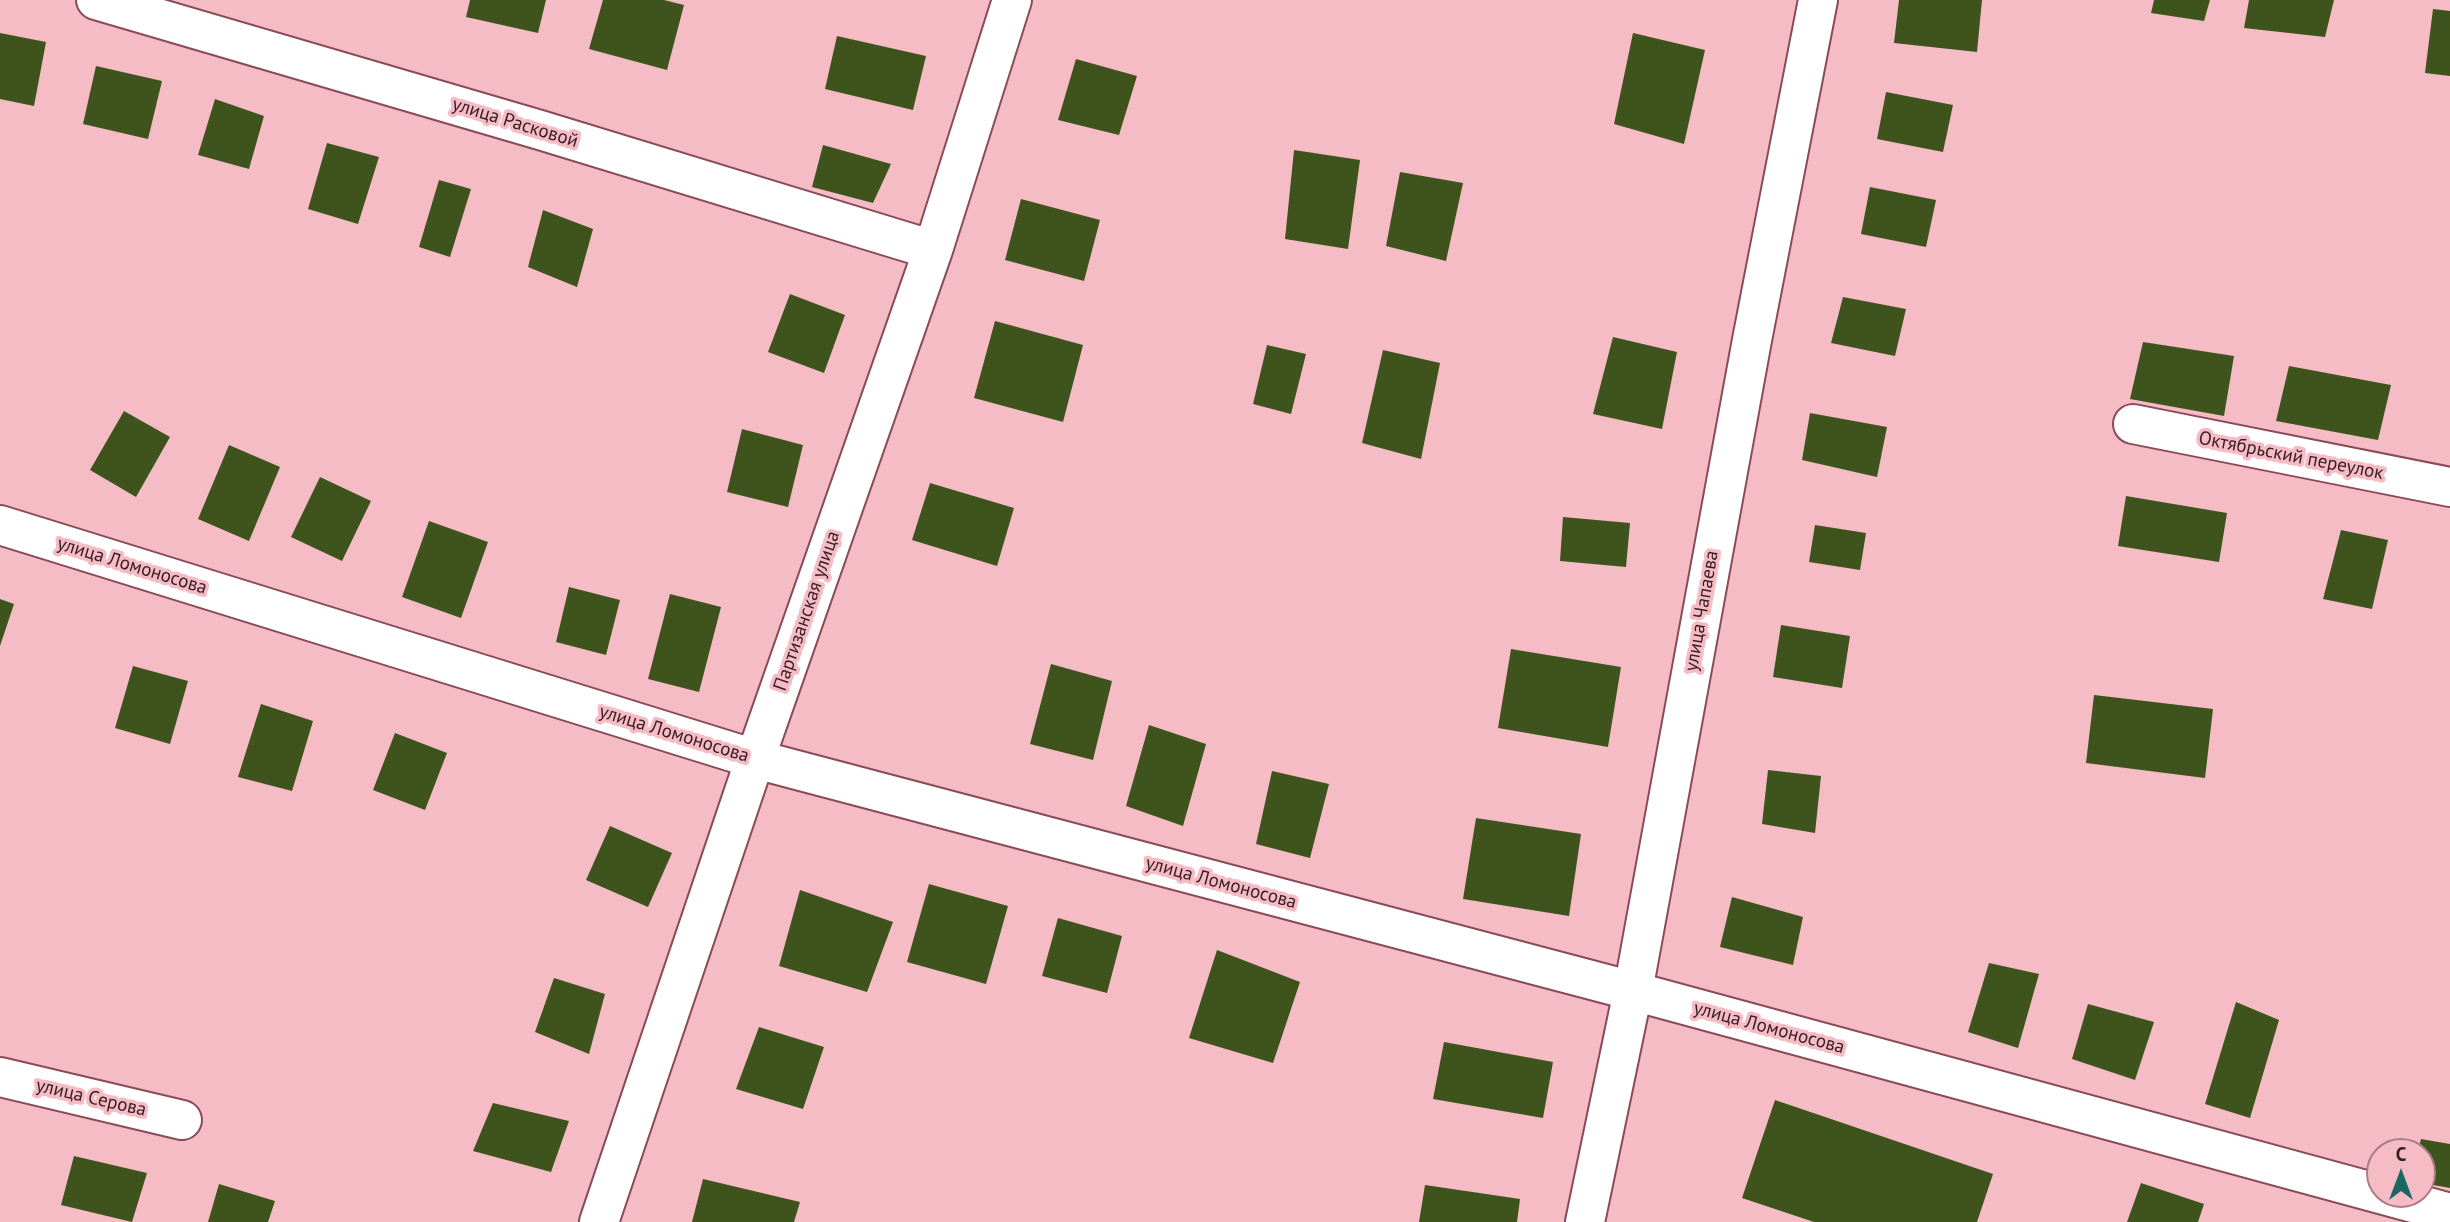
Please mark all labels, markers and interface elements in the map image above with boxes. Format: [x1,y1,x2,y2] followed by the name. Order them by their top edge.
[449,93,581,153] street label: улица Расковой
[2197,427,2385,485] street label: Октябрьский переулок
[769,528,845,694] street label: Партизанская улица
[54,532,210,600] street label: улица Ломоносова
[1680,549,1724,673] street label: улица Чапаева
[596,700,752,768] street label: улица Ломоносова
[1143,852,1299,914] street label: улица Ломоносова
[1691,997,1847,1059] street label: улица Ломоносова
[34,1074,148,1122] street label: улица Серова
[2366,1138,2436,1208] north arrow
[2396,1142,2406,1166] text: С

